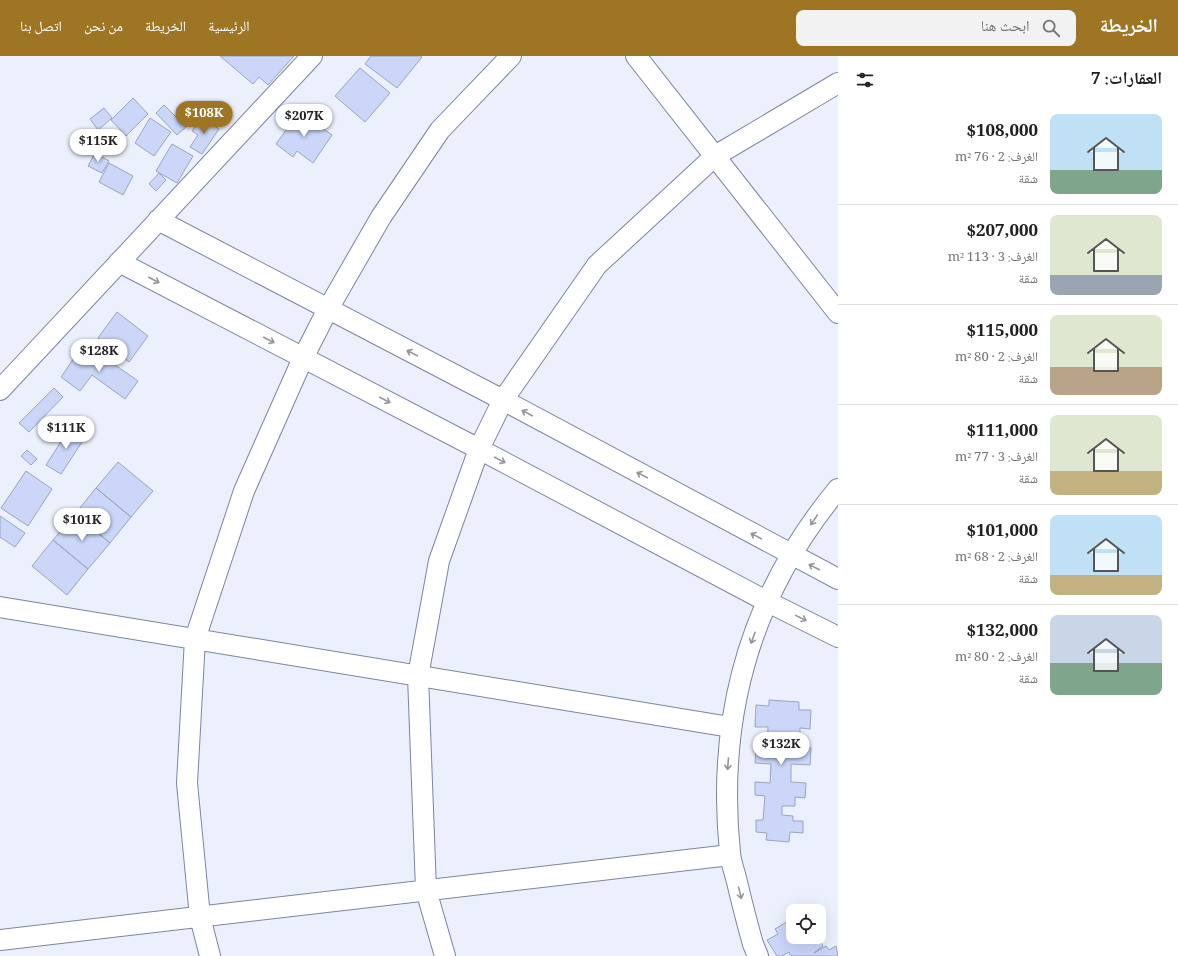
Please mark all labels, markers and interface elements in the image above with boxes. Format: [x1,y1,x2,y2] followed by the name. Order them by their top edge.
[796,10,1076,46] search box
[1100,12,1158,44] text: الخريطة
[981,15,1030,41] text: ابحث هنا
[20,16,62,40] text: اتصل بنا
[84,16,123,40] text: من نحن
[145,16,186,40] text: الخريطة
[208,16,250,40] text: الرئيسية
[1040,17,1062,39] icon: search
[1091,66,1162,95] text: العقارات: 7
[854,69,876,91] icon: filters
[176,101,232,135] pin: $108K
[185,103,223,125] text: $108K
[276,104,332,138] pin: $207K
[285,106,323,128] text: $207K
[966,118,1038,147] text: $108,000
[70,129,126,163] pin: $115K
[1082,130,1130,178] icon: home
[79,131,117,153] text: $115K
[955,147,1038,169] text: الغرف: 2 · 76 m²
[1019,169,1038,191] text: شقة
[966,218,1038,247] text: $207,000
[1082,231,1130,279] icon: home
[948,247,1038,269] text: الغرف: 3 · 113 m²
[1019,269,1038,291] text: شقة
[148,277,160,284] one-way arrow
[966,318,1038,347] text: $115,000
[1082,331,1130,379] icon: home
[263,337,275,344] one-way arrow
[71,339,127,373] pin: $128K
[80,341,118,363] text: $128K
[955,347,1038,369] text: الغرف: 2 · 80 m²
[406,348,418,356] one-way arrow
[1019,369,1038,391] text: شقة
[378,397,390,404] one-way arrow
[521,409,533,416] one-way arrow
[38,416,94,450] pin: $111K
[47,418,85,440] text: $111K
[966,418,1038,447] text: $111,000
[1082,431,1130,479] icon: home
[955,447,1038,469] text: الغرف: 3 · 77 m²
[494,457,506,464] one-way arrow
[1019,469,1038,491] text: شقة
[636,470,648,478] one-way arrow
[54,508,110,542] pin: $101K
[63,510,101,532] text: $101K
[810,514,818,525] one-way arrow
[966,518,1038,547] text: $101,000
[1082,531,1130,579] icon: home
[750,532,762,539] one-way arrow
[955,547,1038,569] text: الغرف: 2 · 68 m²
[808,563,820,570] one-way arrow
[1019,569,1038,591] text: شقة
[795,615,807,622] one-way arrow
[966,618,1038,647] text: $132,000
[748,631,756,643] one-way arrow
[1082,631,1130,679] icon: home
[955,647,1038,669] text: الغرف: 2 · 80 m²
[1019,669,1038,691] text: شقة
[753,732,809,766] pin: $132K
[762,734,800,756] text: $132K
[724,757,731,770] one-way arrow
[737,886,744,899] one-way arrow
[786,904,826,944] map controls
[786,904,826,944] button: locate

